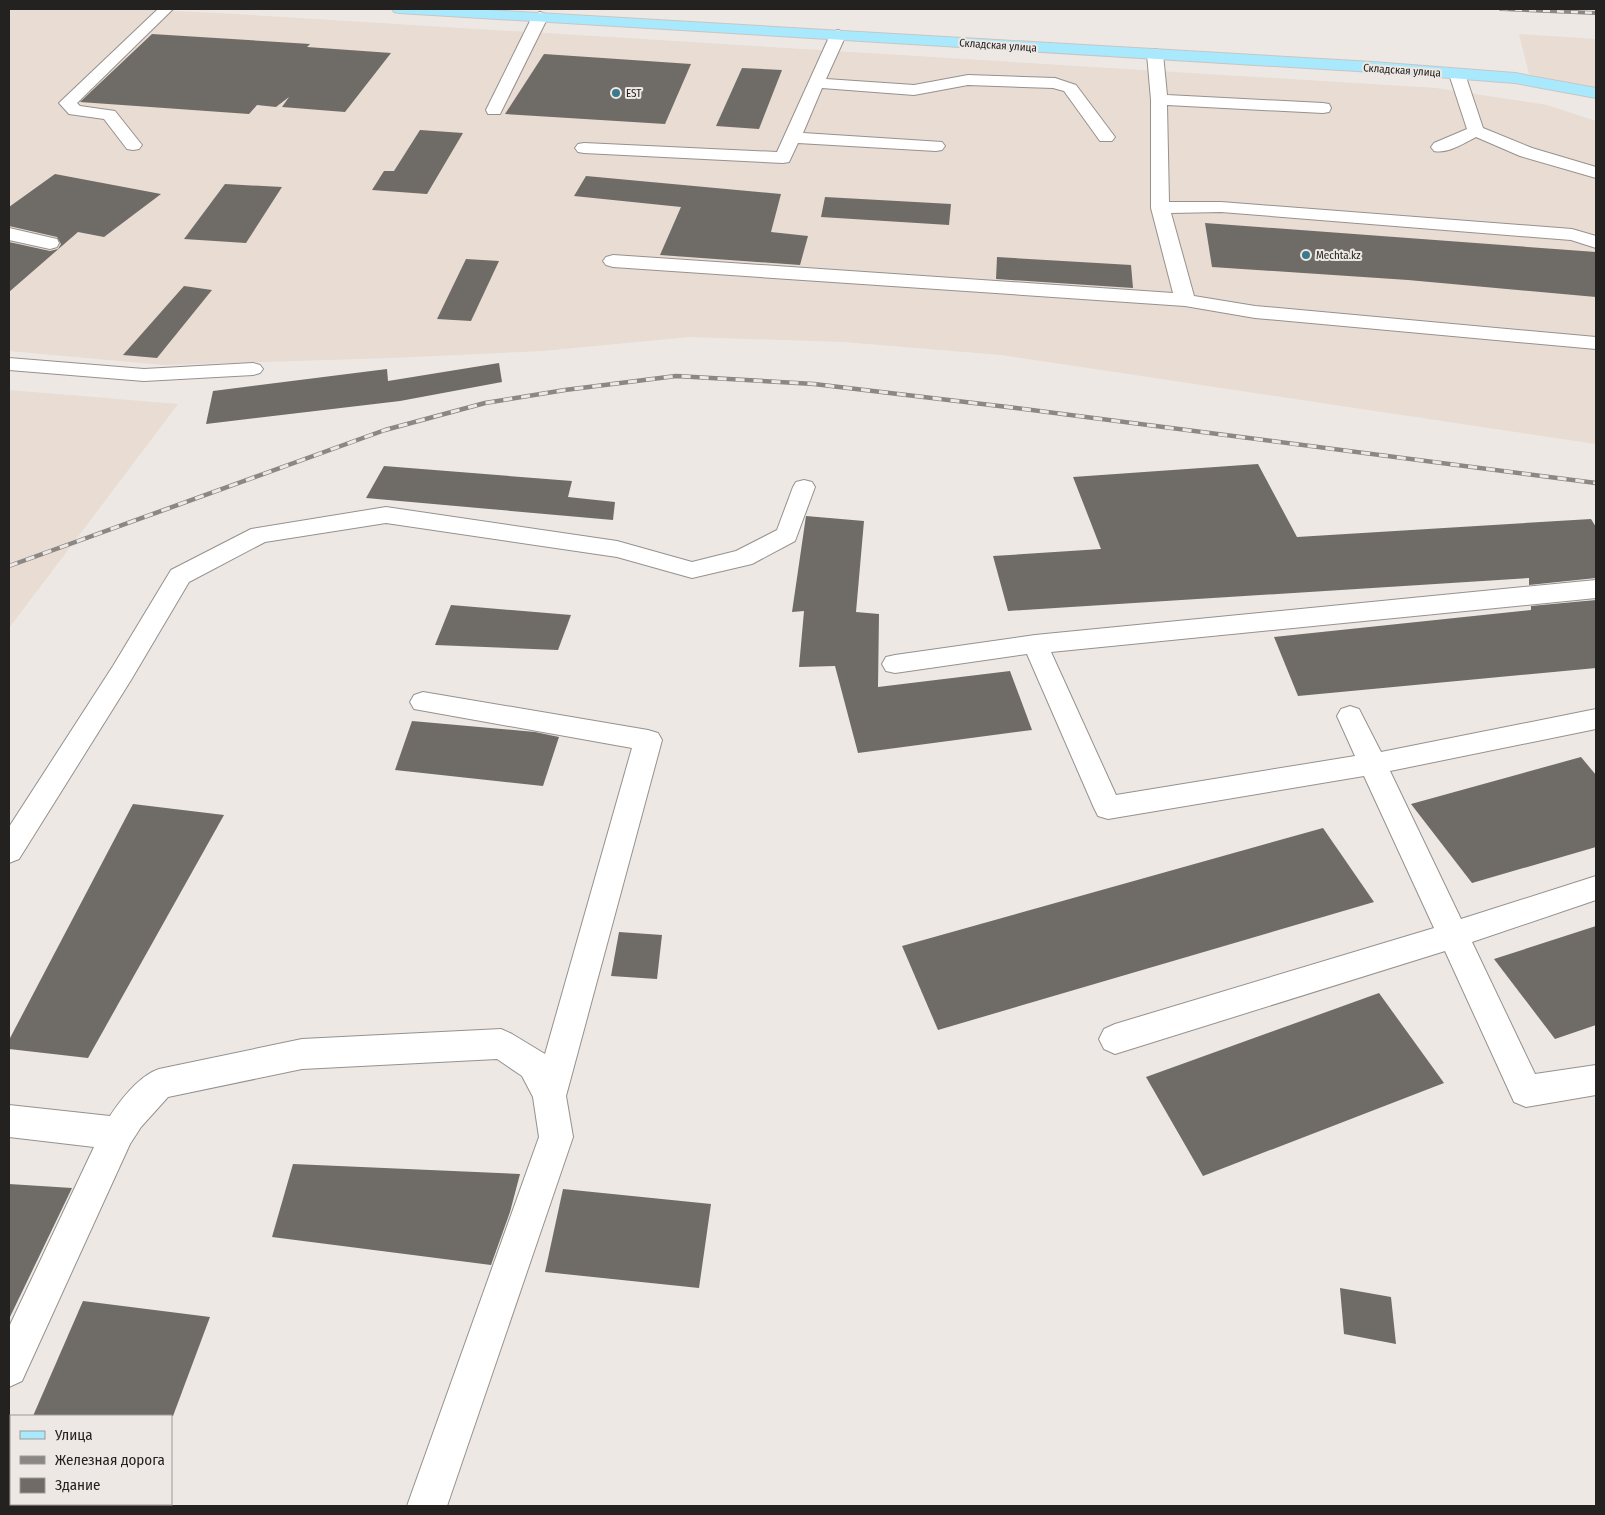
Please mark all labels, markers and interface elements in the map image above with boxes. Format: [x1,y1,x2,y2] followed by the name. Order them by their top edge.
[959,36,1037,55] street label: Складская улица
[1363,61,1441,80] street label: Складская улица
[610,87,622,99] marker: EST
[626,87,642,100] place label: EST
[1300,249,1312,261] marker: Mechta.kz
[1316,249,1361,262] place label: Mechta.kz
[10,1415,172,1505] legend
[54,1426,93,1444] text: Улица
[55,1451,165,1469] text: Железная дорога
[55,1476,101,1494] text: Здание

